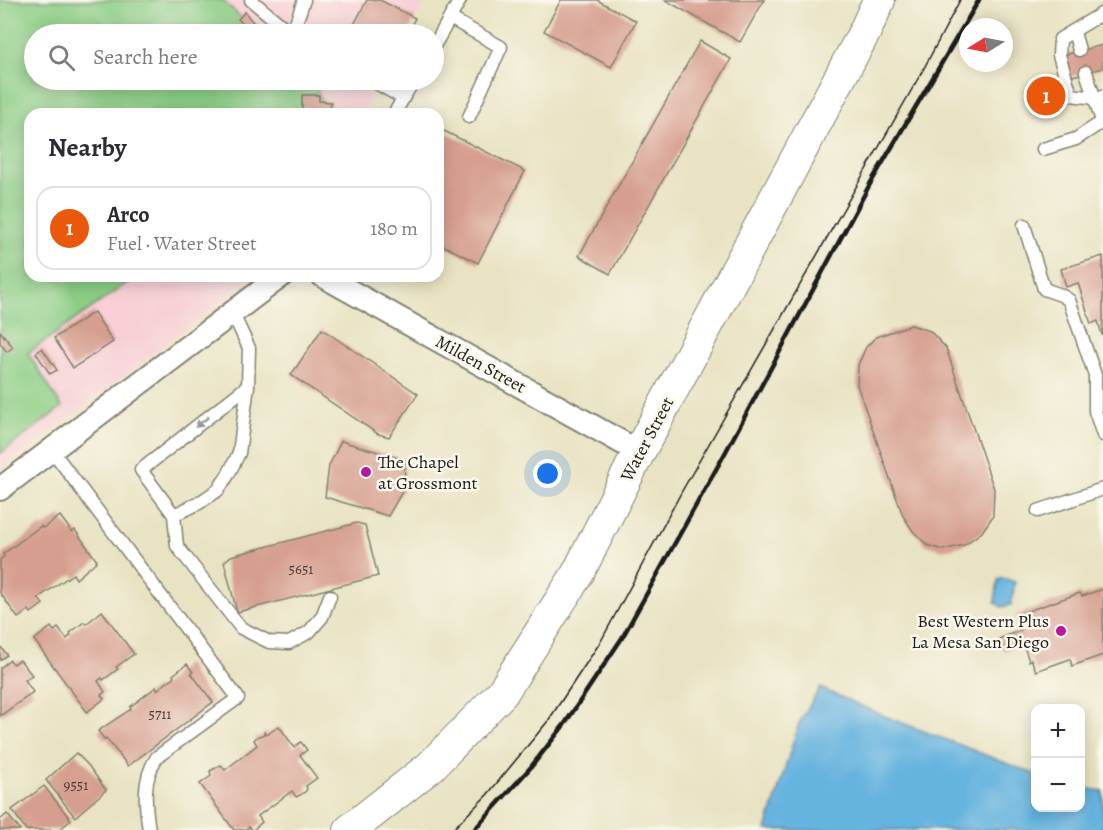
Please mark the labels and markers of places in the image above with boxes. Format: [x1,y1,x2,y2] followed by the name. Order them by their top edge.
[1026,74,1066,118] pin: 1
[378,450,477,495] place label: The Chapel at Grossmont
[359,465,373,479] marker: The Chapel at Grossmont
[911,609,1049,654] place label: Best Western Plus La Mesa San Diego
[1054,624,1068,638] marker: Best Western Plus La Mesa San Diego

